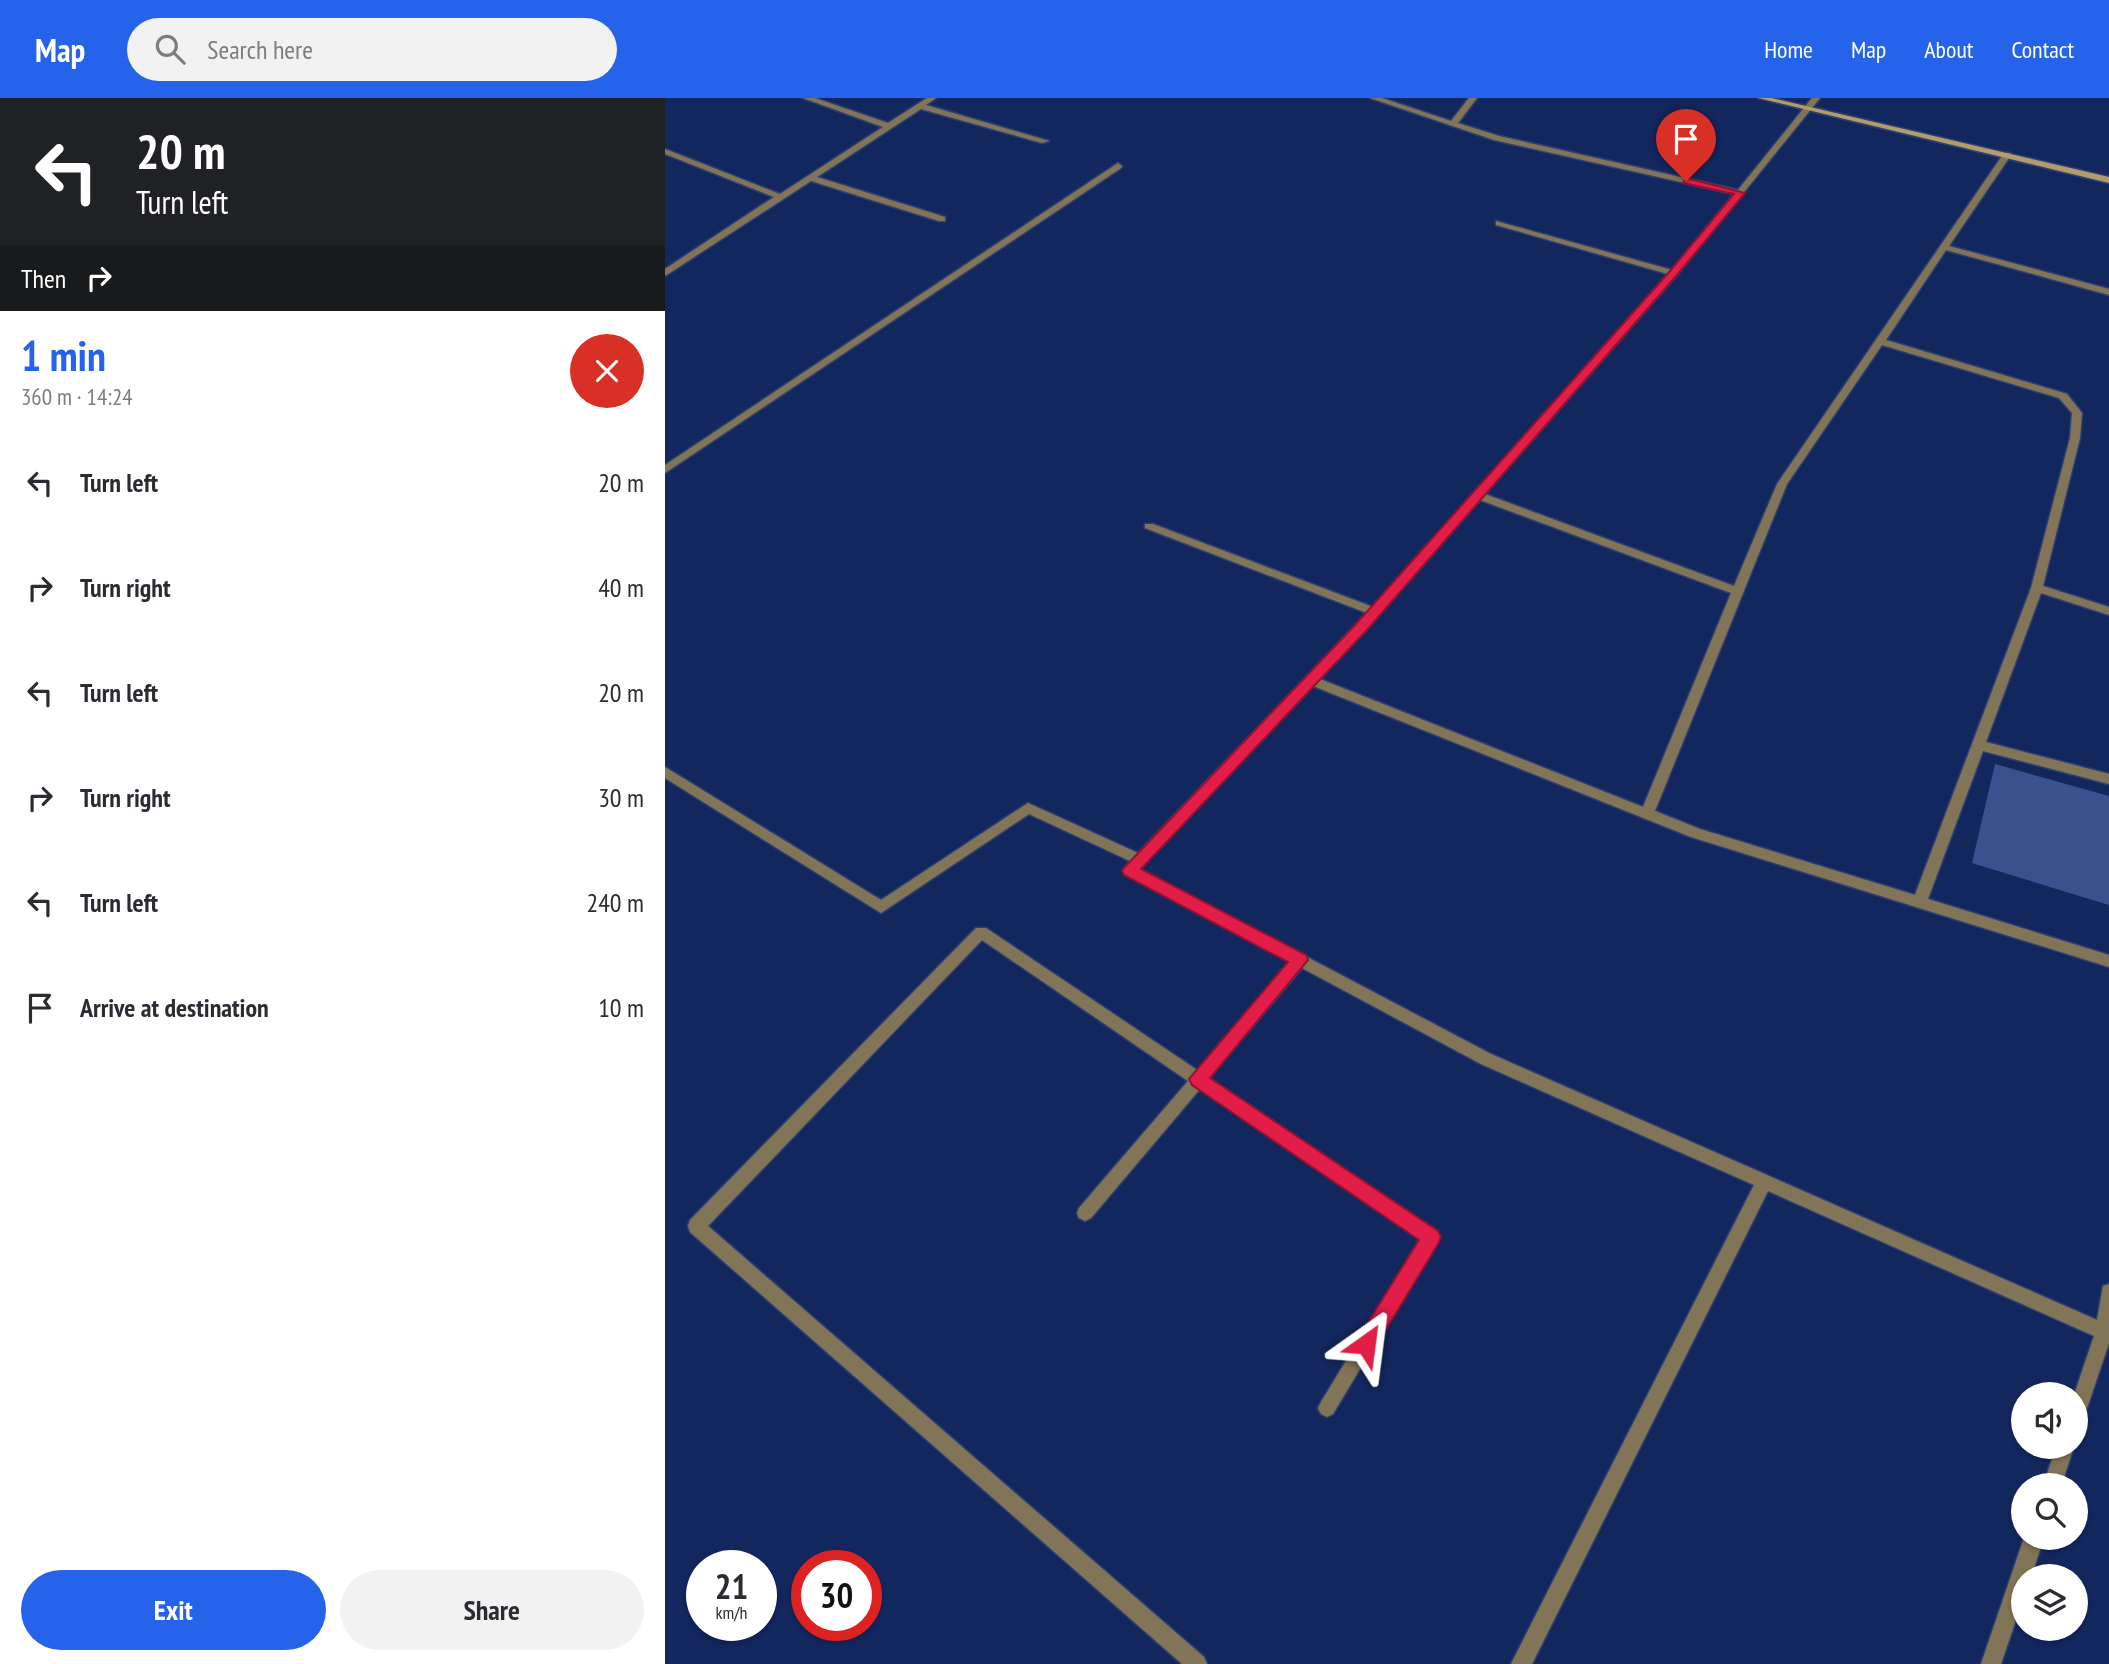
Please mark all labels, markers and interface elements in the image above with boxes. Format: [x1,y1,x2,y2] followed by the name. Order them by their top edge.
[127,18,617,81] search box
[35,28,85,71] text: Map
[151,30,189,68] icon: search
[207,33,313,66] text: Search here
[1764,34,1813,65] text: Home
[1851,34,1886,65] text: Map
[1924,34,1973,65] text: About
[2011,34,2074,65] text: Contact
[1656,109,1716,181] pin
[136,119,225,183] text: 20 m
[1667,120,1705,158] icon: arrive
[21,126,112,217] icon: left
[136,181,228,223] text: Turn left
[80,259,118,297] icon: right
[21,262,66,295] text: Then
[21,328,106,383] text: 1 min
[570,334,644,408] button: close
[21,382,133,411] text: 360 m · 14:24
[21,464,59,502] icon: left
[80,466,158,499] text: Turn left
[598,466,644,499] text: 20 m
[21,569,59,607] icon: right
[80,571,171,604] text: Turn right
[598,571,644,604] text: 40 m
[21,674,59,712] icon: left
[80,676,158,709] text: Turn left
[598,676,644,709] text: 20 m
[21,779,59,817] icon: right
[80,781,171,814] text: Turn right
[598,781,644,814] text: 30 m
[21,884,59,922] icon: left
[80,886,158,919] text: Turn left
[586,886,644,919] text: 240 m
[21,989,59,1027] icon: arrive
[80,991,269,1024] text: Arrive at destination
[598,991,644,1024] text: 10 m
[1329,1307,1403,1381] position arrow
[2011,1382,2088,1641] map controls
[2011,1382,2088,1459] button: sound
[2011,1473,2088,1550] button: search
[791,1550,882,1641] speed limit sign: 30
[715,1563,748,1609] text: 21
[2011,1564,2088,1641] button: layers
[21,1570,326,1650] button: Exit
[340,1570,644,1650] button: Share
[716,1601,747,1624] text: km/h

